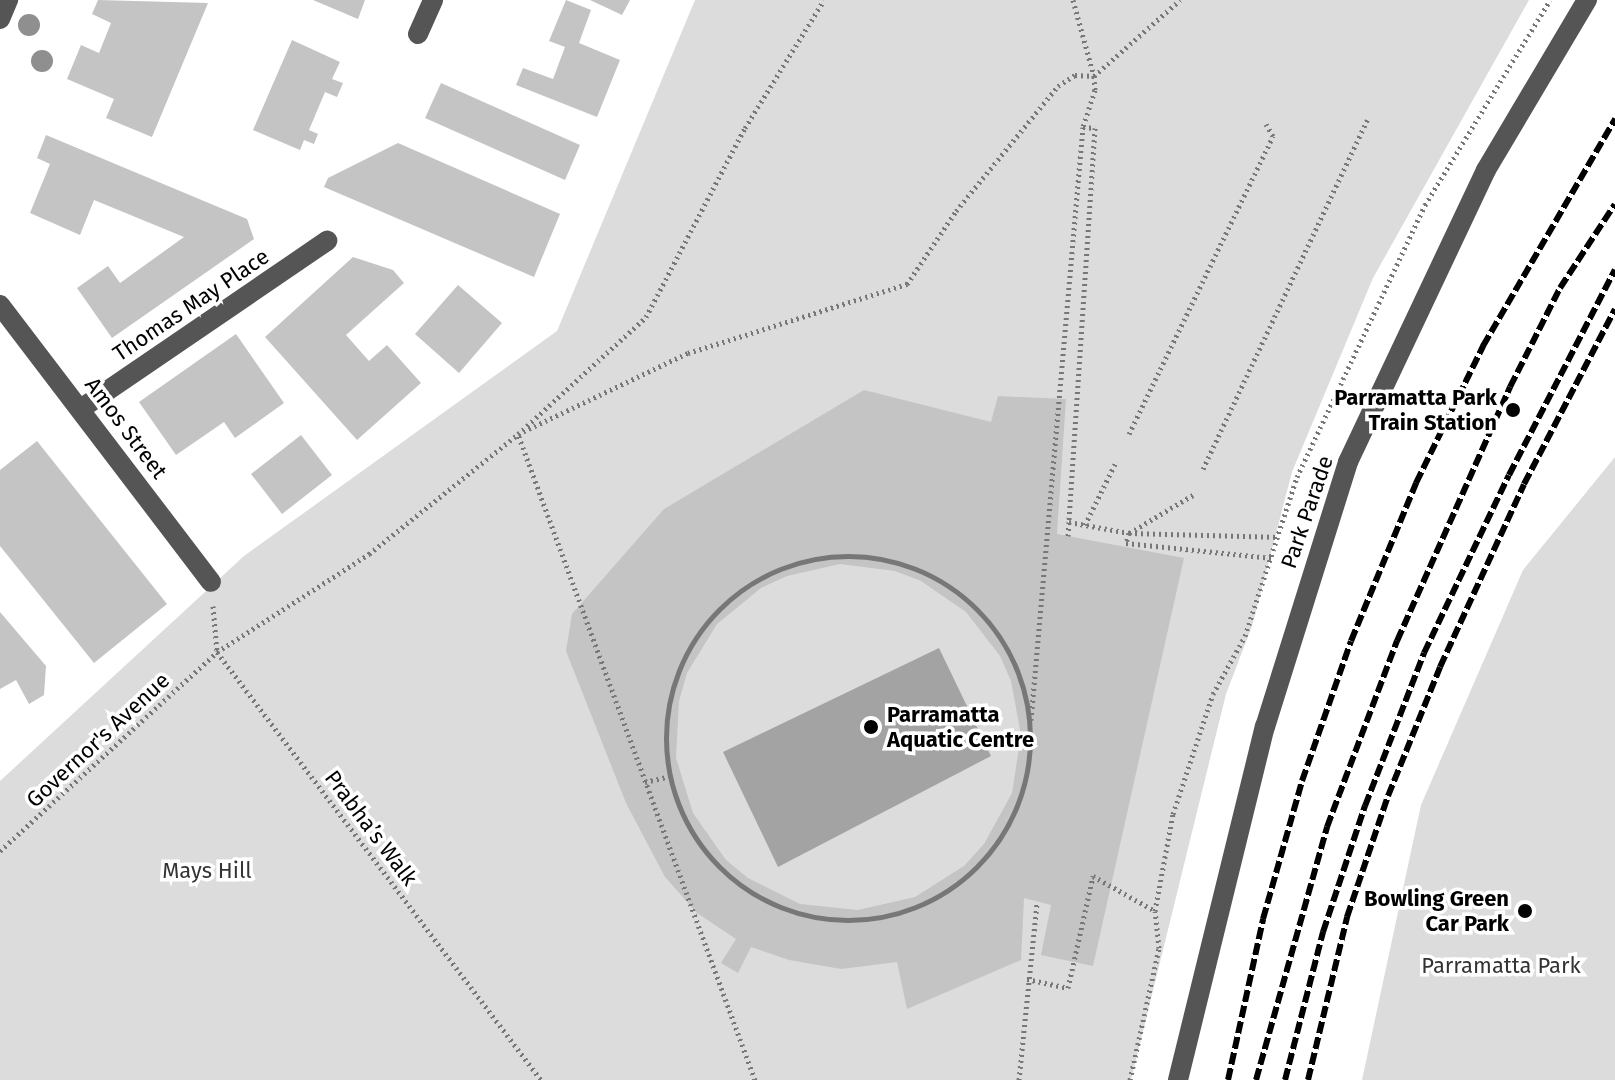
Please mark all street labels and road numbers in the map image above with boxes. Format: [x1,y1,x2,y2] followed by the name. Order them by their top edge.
[108,243,274,367] street label: Thomas May Place
[79,372,173,484] street label: Amos Street
[1275,452,1339,572] street label: Park Parade
[21,667,175,813] street label: Governor's Avenue
[319,765,423,891] street label: Prabha’s Walk

